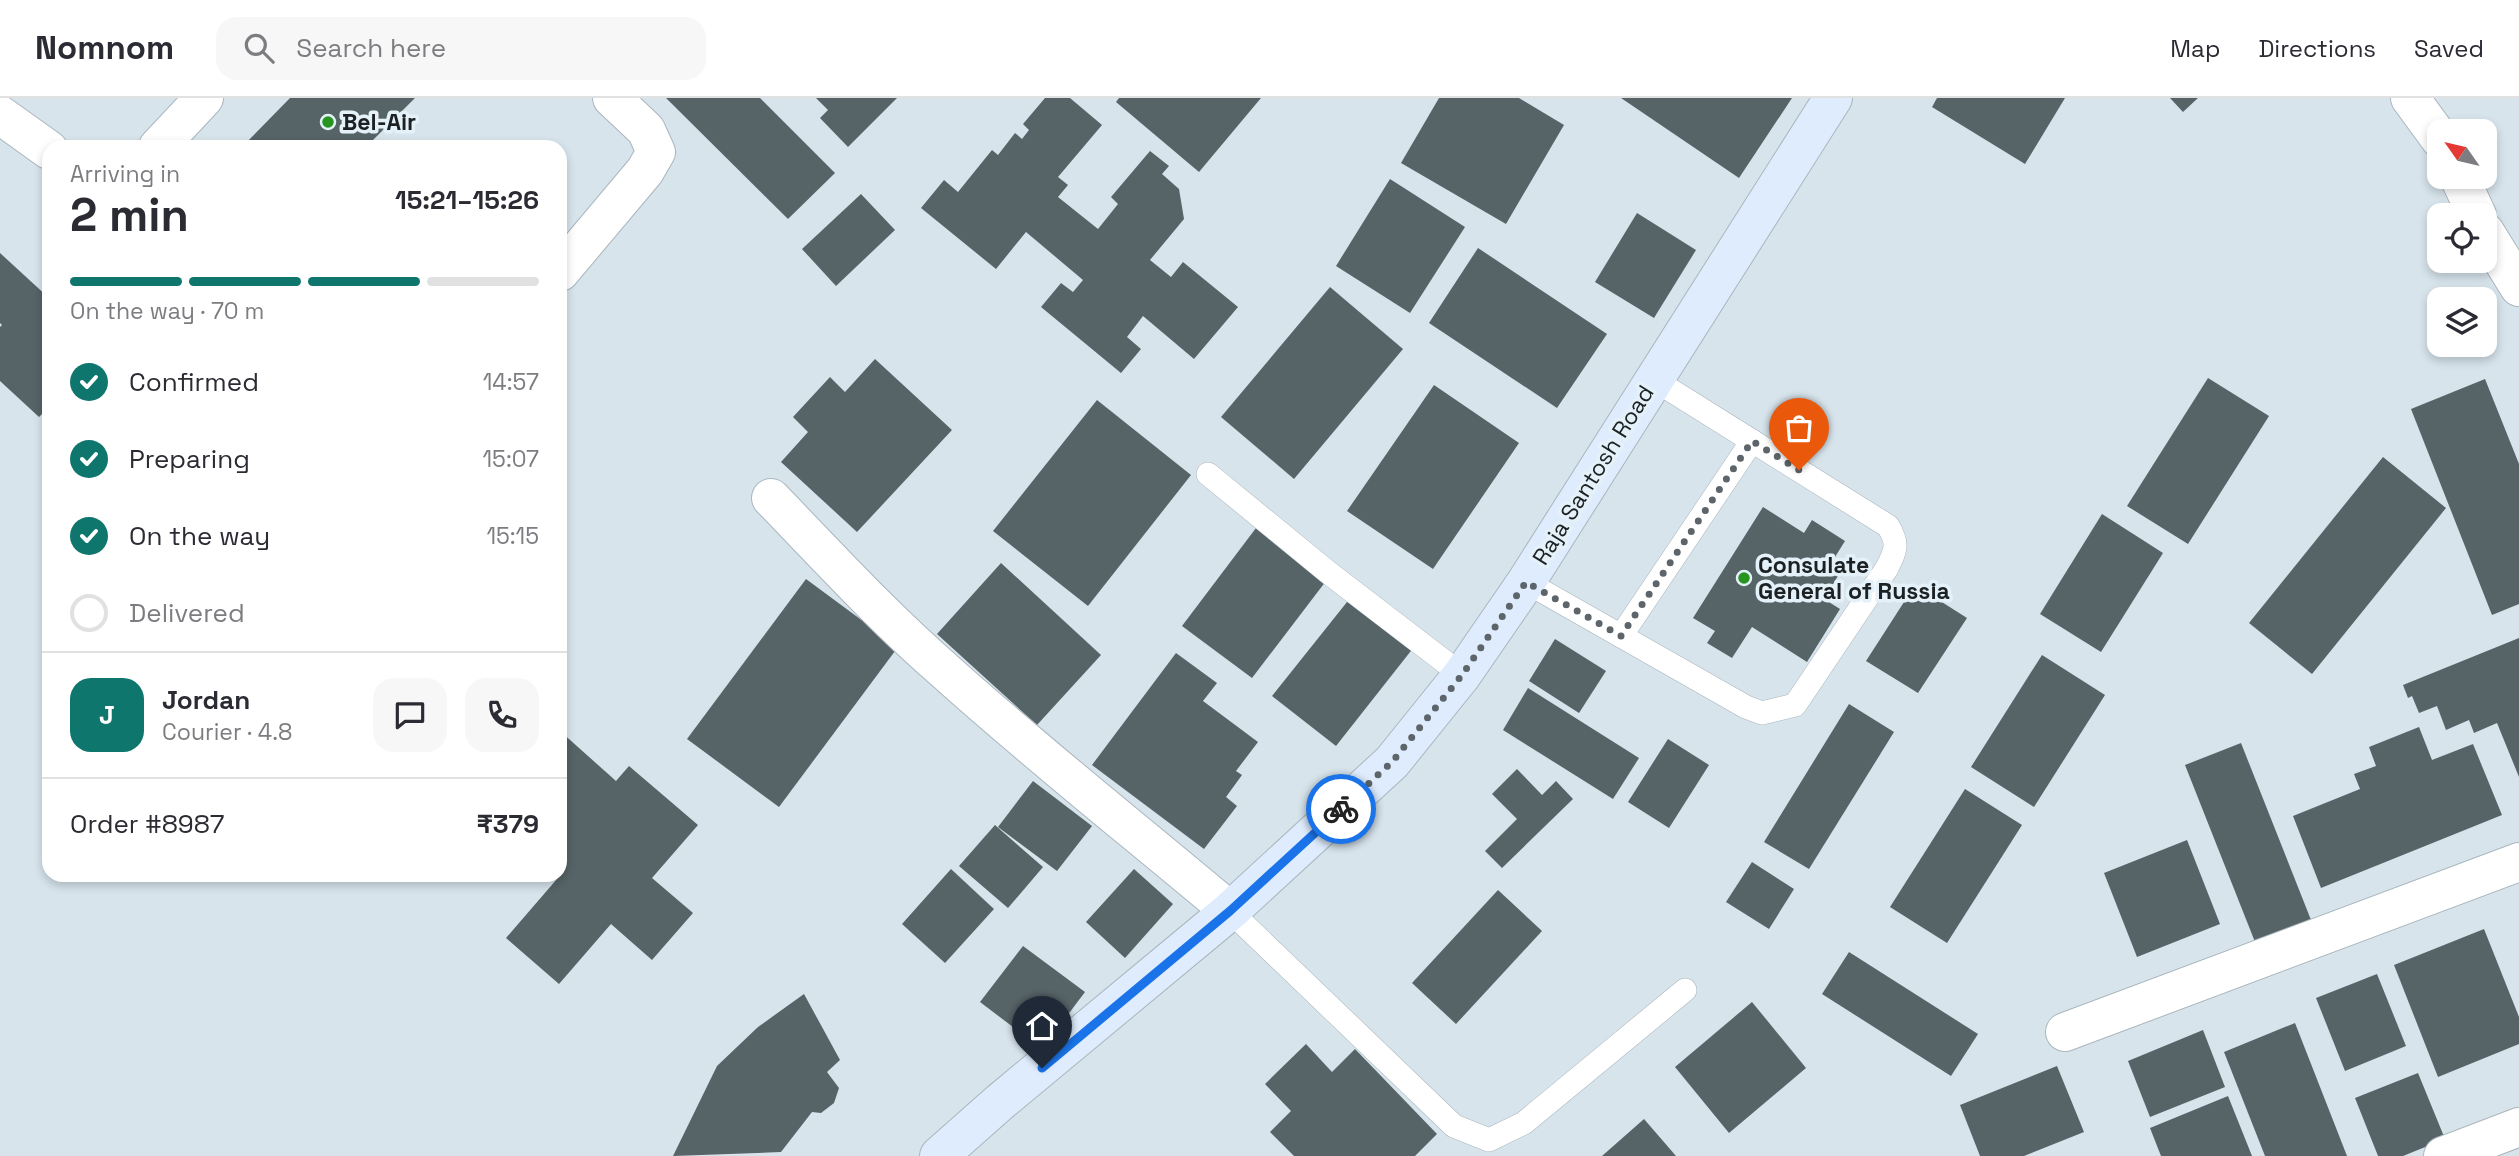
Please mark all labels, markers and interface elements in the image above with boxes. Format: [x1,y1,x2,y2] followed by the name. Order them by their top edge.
[216,17,706,80] search box
[35,27,174,69] text: Nomnom
[240,29,278,67] icon: search
[296,31,446,65] text: Search here
[2170,33,2220,64] text: Map
[2258,33,2376,64] text: Directions
[2414,33,2484,64] text: Saved
[342,107,416,137] place label: Bel-Air
[320,114,336,130] marker: Bel-Air
[2427,119,2497,189] north arrow
[2427,119,2497,357] map controls
[70,159,180,189] text: Arriving in
[395,183,539,217] text: 15:21–15:26
[70,186,189,244] text: 2 min
[2427,203,2497,273] button: locate
[2427,287,2497,357] button: layers
[70,296,264,326] text: On the way · 70 m
[70,363,108,401] icon: check
[129,365,259,399] text: Confirmed
[483,367,539,397] text: 14:57
[1526,379,1660,571] street label: Raja Santosh Road
[1769,398,1829,470] pin
[1780,409,1818,447] icon: bag
[70,440,108,478] icon: check
[129,442,250,476] text: Preparing
[482,444,539,474] text: 15:07
[70,517,108,555] icon: check
[129,519,270,553] text: On the way
[486,521,539,551] text: 15:15
[1758,550,1950,606] place label: Consulate General of Russia
[1736,570,1752,586] marker: Consulate General of Russia
[129,596,245,630] text: Delivered
[373,678,447,752] button: chat
[465,678,539,752] button: phone
[162,683,250,717] text: Jordan
[99,698,115,732] text: J
[162,717,292,747] text: Courier · 4.8
[1306,774,1376,844] courier
[1322,790,1360,828] icon: bike
[70,807,224,841] text: Order #8987
[477,807,539,841] text: ₹379
[1012,996,1072,1068] pin
[1023,1007,1061,1045] icon: home

